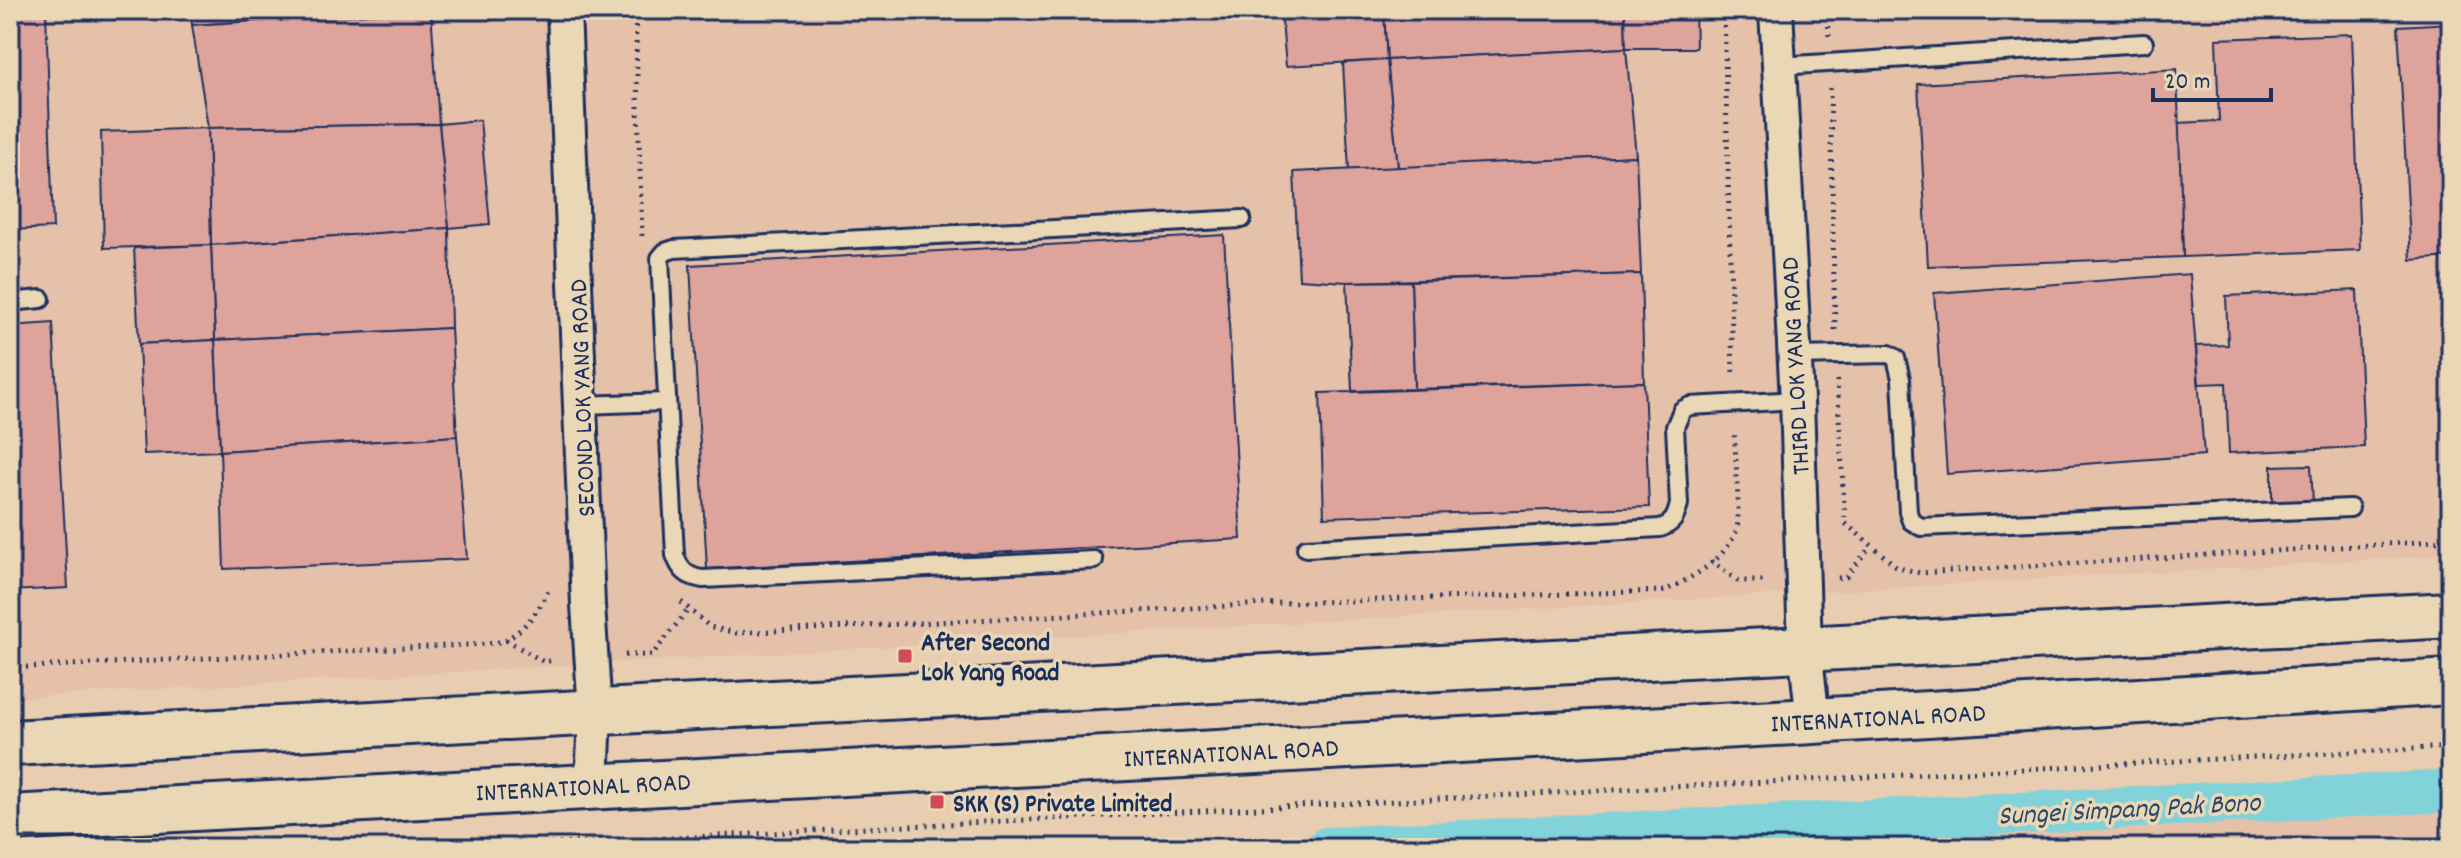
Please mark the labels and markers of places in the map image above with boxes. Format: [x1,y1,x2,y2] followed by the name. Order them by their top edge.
[921,626,1060,693] place label: After Second Lok Yang Road
[896,647,914,665] marker: After Second Lok Yang Road
[953,787,1172,824] place label: SKK (S) Private Limited
[928,793,946,811] marker: SKK (S) Private Limited

